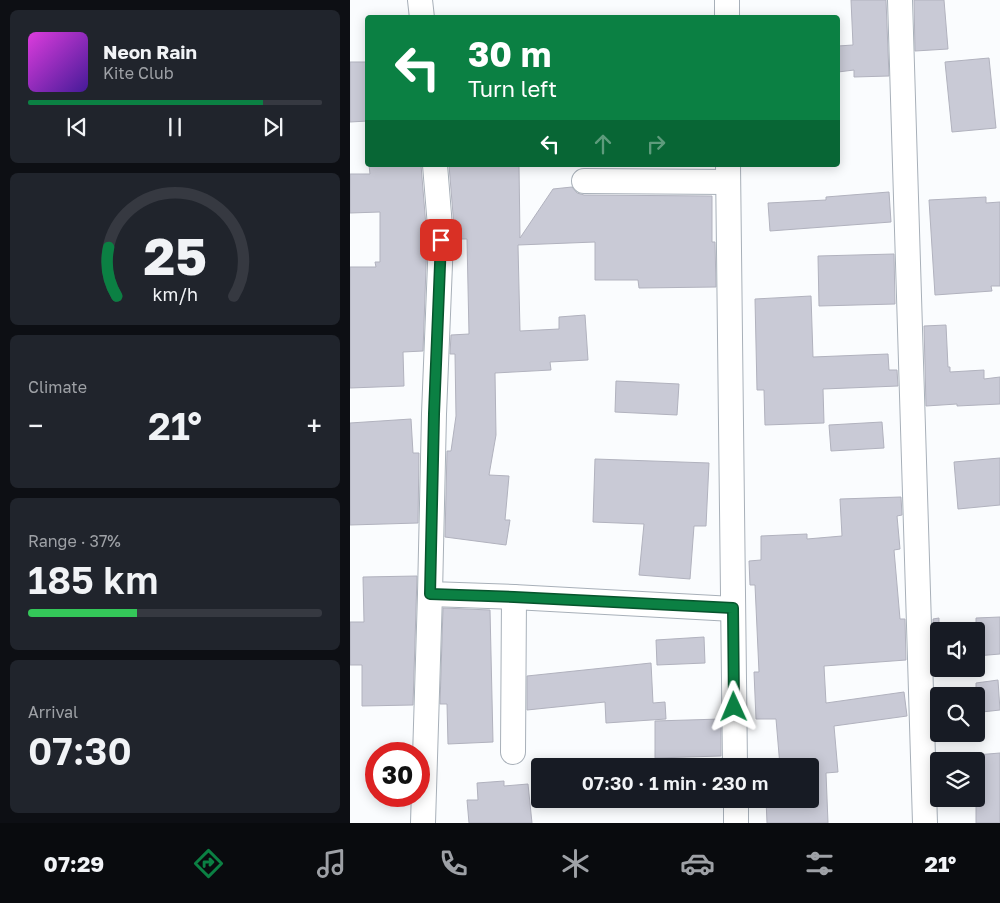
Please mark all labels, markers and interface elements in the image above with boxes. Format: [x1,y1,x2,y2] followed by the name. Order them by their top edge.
[468,33,551,75] text: 30 m
[385,35,450,100] icon: left
[103,40,197,63] text: Neon Rain
[103,63,174,83] text: Kite Club
[468,75,557,102] text: Turn left
[63,113,91,141] icon: previous
[161,113,189,141] icon: pause
[259,113,287,141] icon: next
[536,130,564,158] icon: left
[589,130,617,158] icon: ahead
[642,130,670,158] icon: right
[420,219,462,261] pin
[143,224,207,286] text: 25
[427,226,455,254] icon: arrive
[152,283,198,305] text: km/h
[28,377,87,397] text: Climate
[148,403,202,448] text: 21°
[28,409,43,442] text: −
[307,409,322,442] text: +
[28,531,121,551] text: Range · 37%
[28,557,158,602] text: 185 km
[930,622,985,807] map controls
[930,622,985,677] button: sound
[707,680,759,732] position arrow
[930,687,985,742] button: search
[28,702,78,722] text: Arrival
[28,728,132,773] text: 07:30
[365,742,430,807] speed limit sign: 30
[930,752,985,807] button: layers
[582,771,768,794] text: 07:30 · 1 min · 230 m
[191,846,226,881] icon: directions
[314,846,349,881] icon: music
[436,846,471,881] icon: phone
[558,846,593,881] icon: climate
[680,846,715,881] icon: car
[802,846,837,881] icon: filters
[44,850,104,877] text: 07:29
[925,850,956,877] text: 21°

